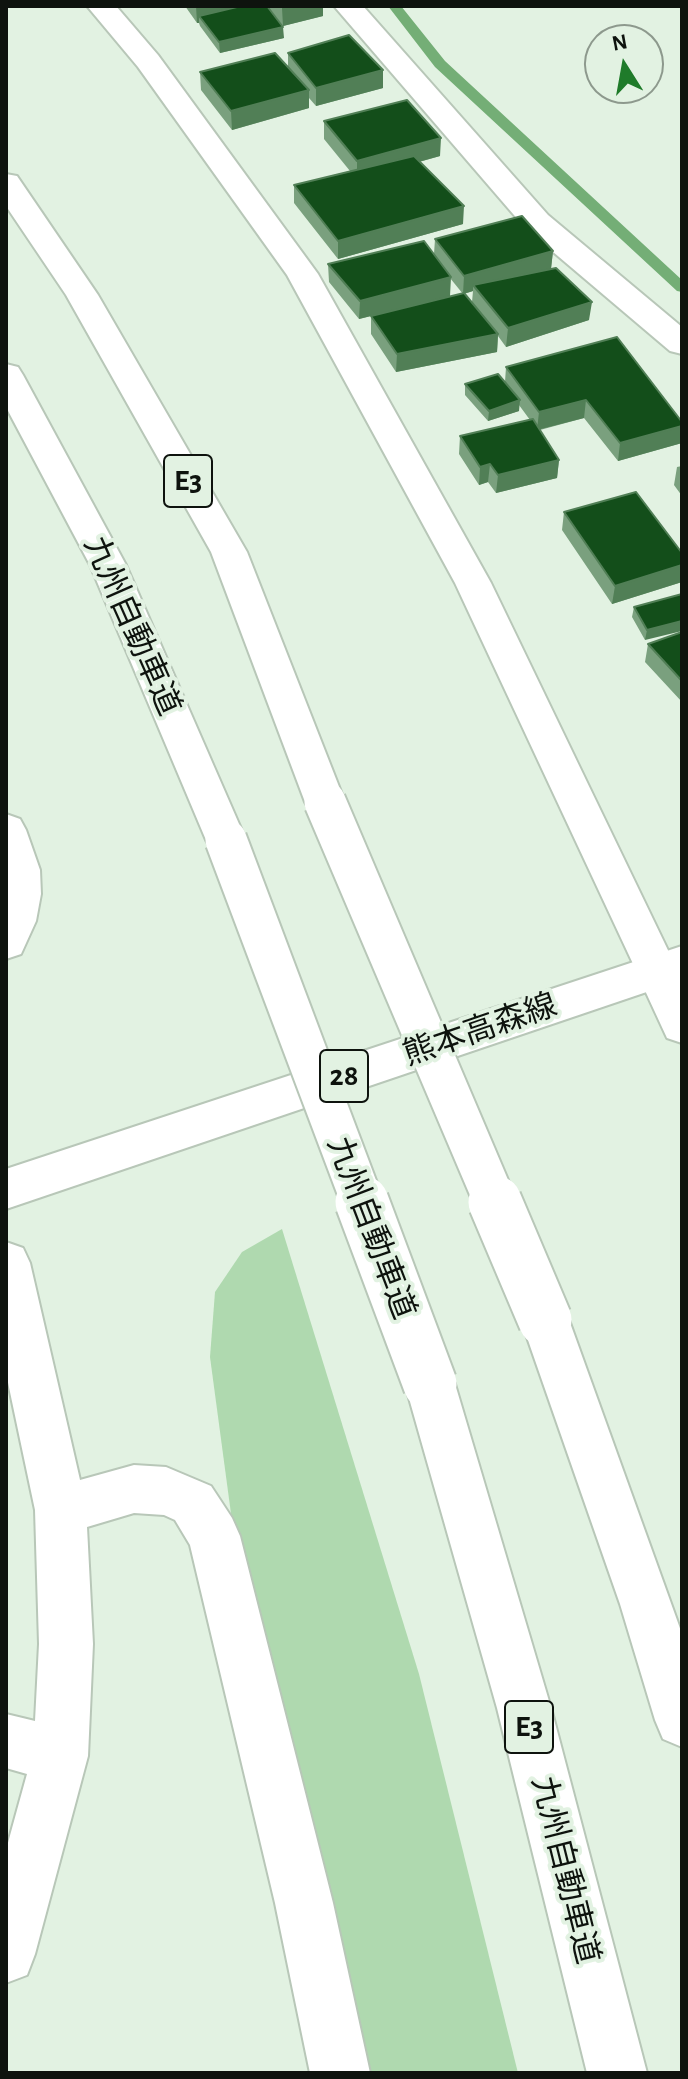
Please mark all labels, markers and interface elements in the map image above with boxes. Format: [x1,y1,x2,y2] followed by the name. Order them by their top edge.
[584,24,664,104] north arrow
[610,30,629,55] text: N
[164,455,212,507] road number: E3
[75,530,189,722] street label: 九州自動車道
[398,986,562,1074] street label: 熊本高森線
[320,1050,368,1102] road number: 28
[319,1131,423,1325] street label: 九州自動車道
[505,1701,553,1753] road number: E3
[523,1772,607,1968] street label: 九州自動車道

